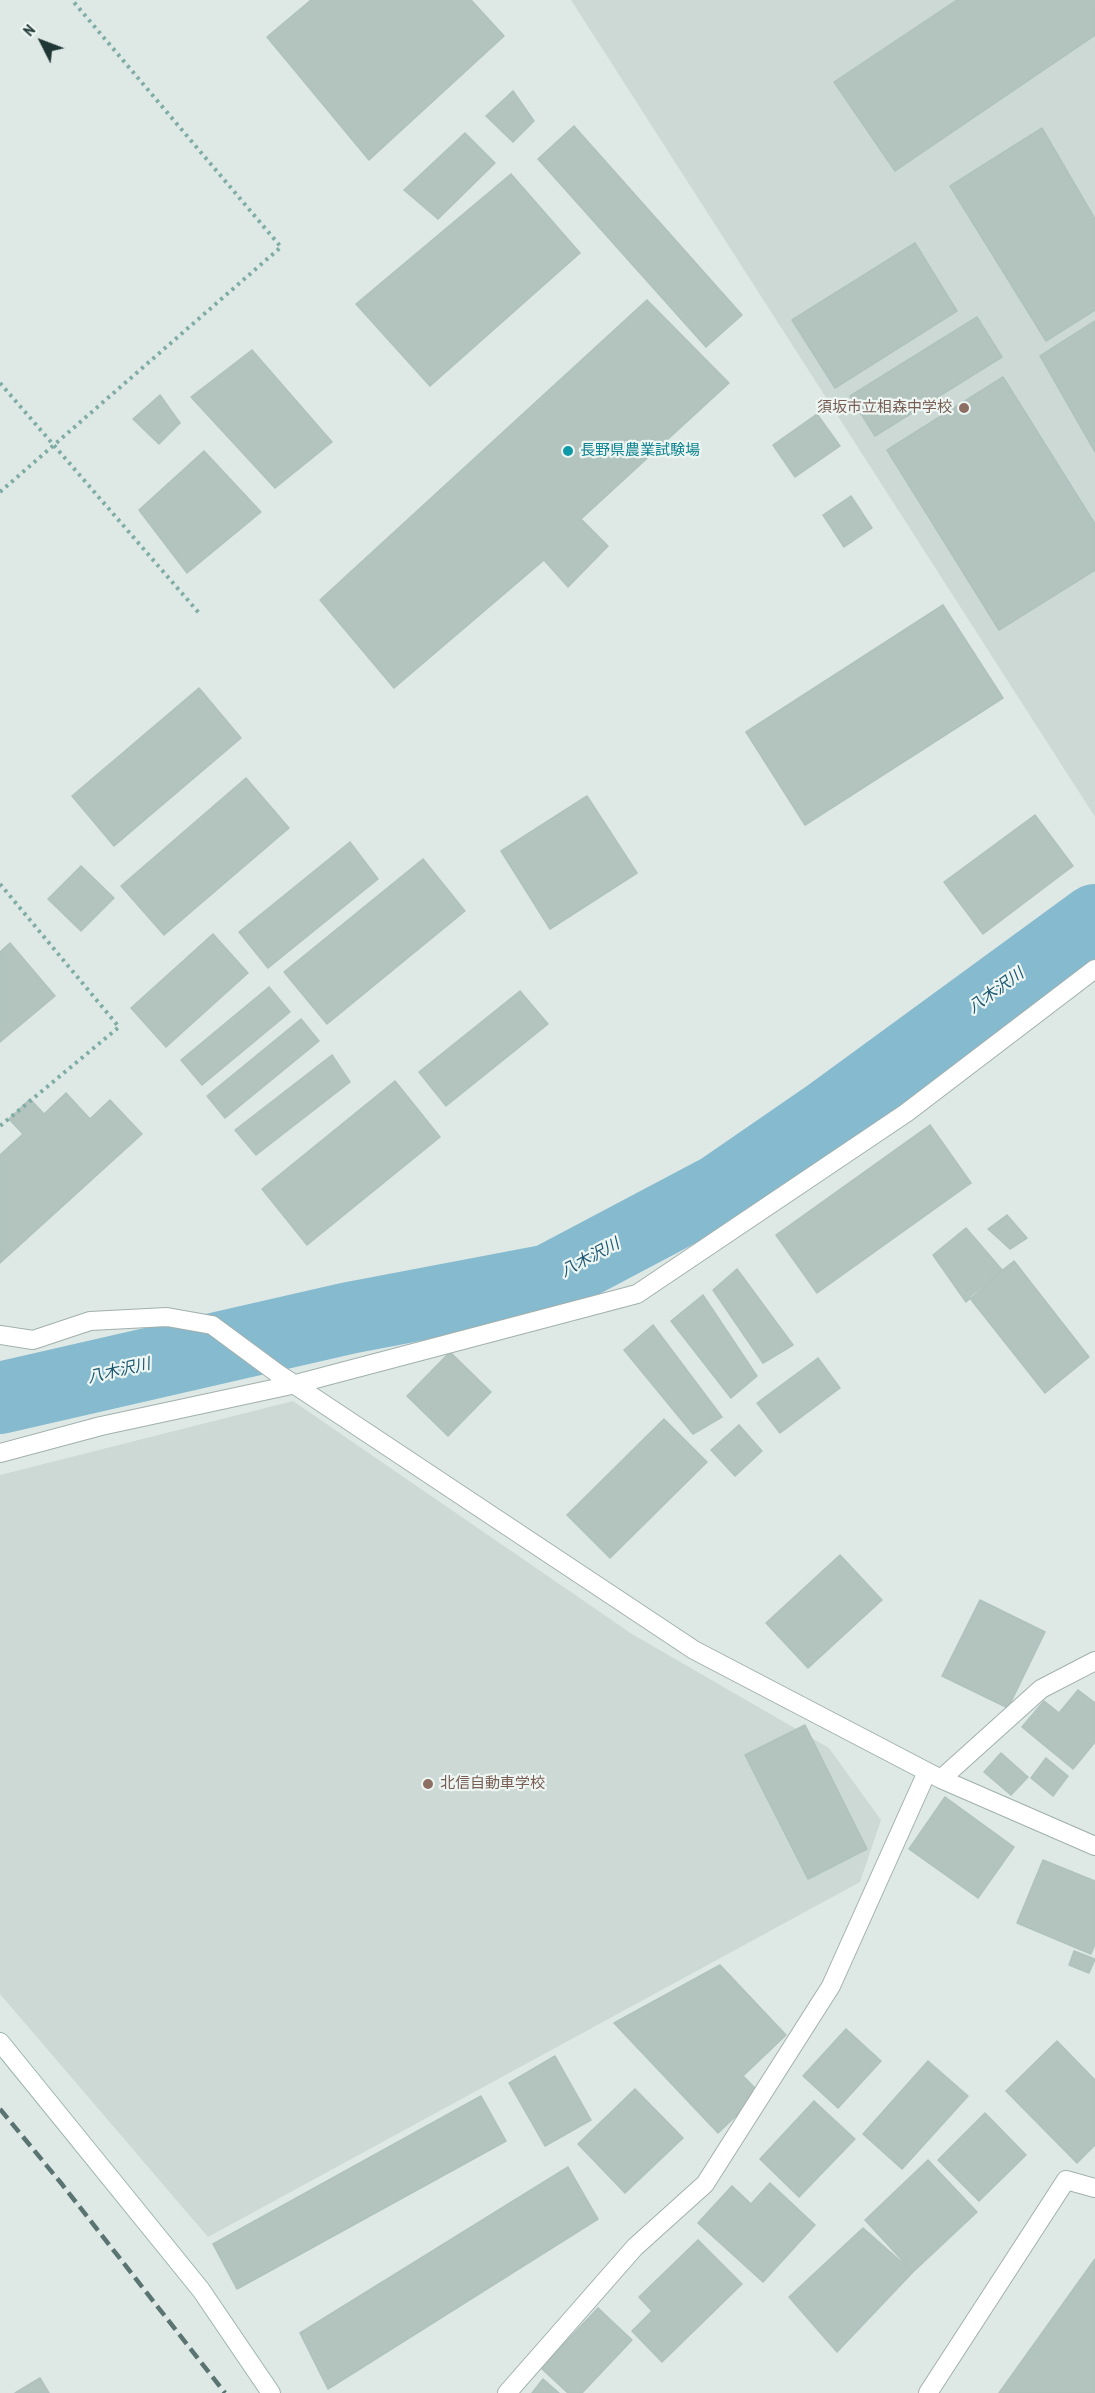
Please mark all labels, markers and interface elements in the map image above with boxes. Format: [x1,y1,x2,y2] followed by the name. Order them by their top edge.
[12,12,72,72] north arrow
[18,20,39,40] text: N
[817,399,952,417] place label: 須坂市立相森中学校
[957,401,971,415] marker: 須坂市立相森中学校
[580,442,700,460] place label: 長野県農業試験場
[561,444,575,458] marker: 長野県農業試験場
[964,964,1028,1018] water label: 八木沢川
[557,1235,623,1281] water label: 八木沢川
[86,1354,152,1388] water label: 八木沢川
[440,1775,545,1793] place label: 北信自動車学校
[421,1777,435,1791] marker: 北信自動車学校

